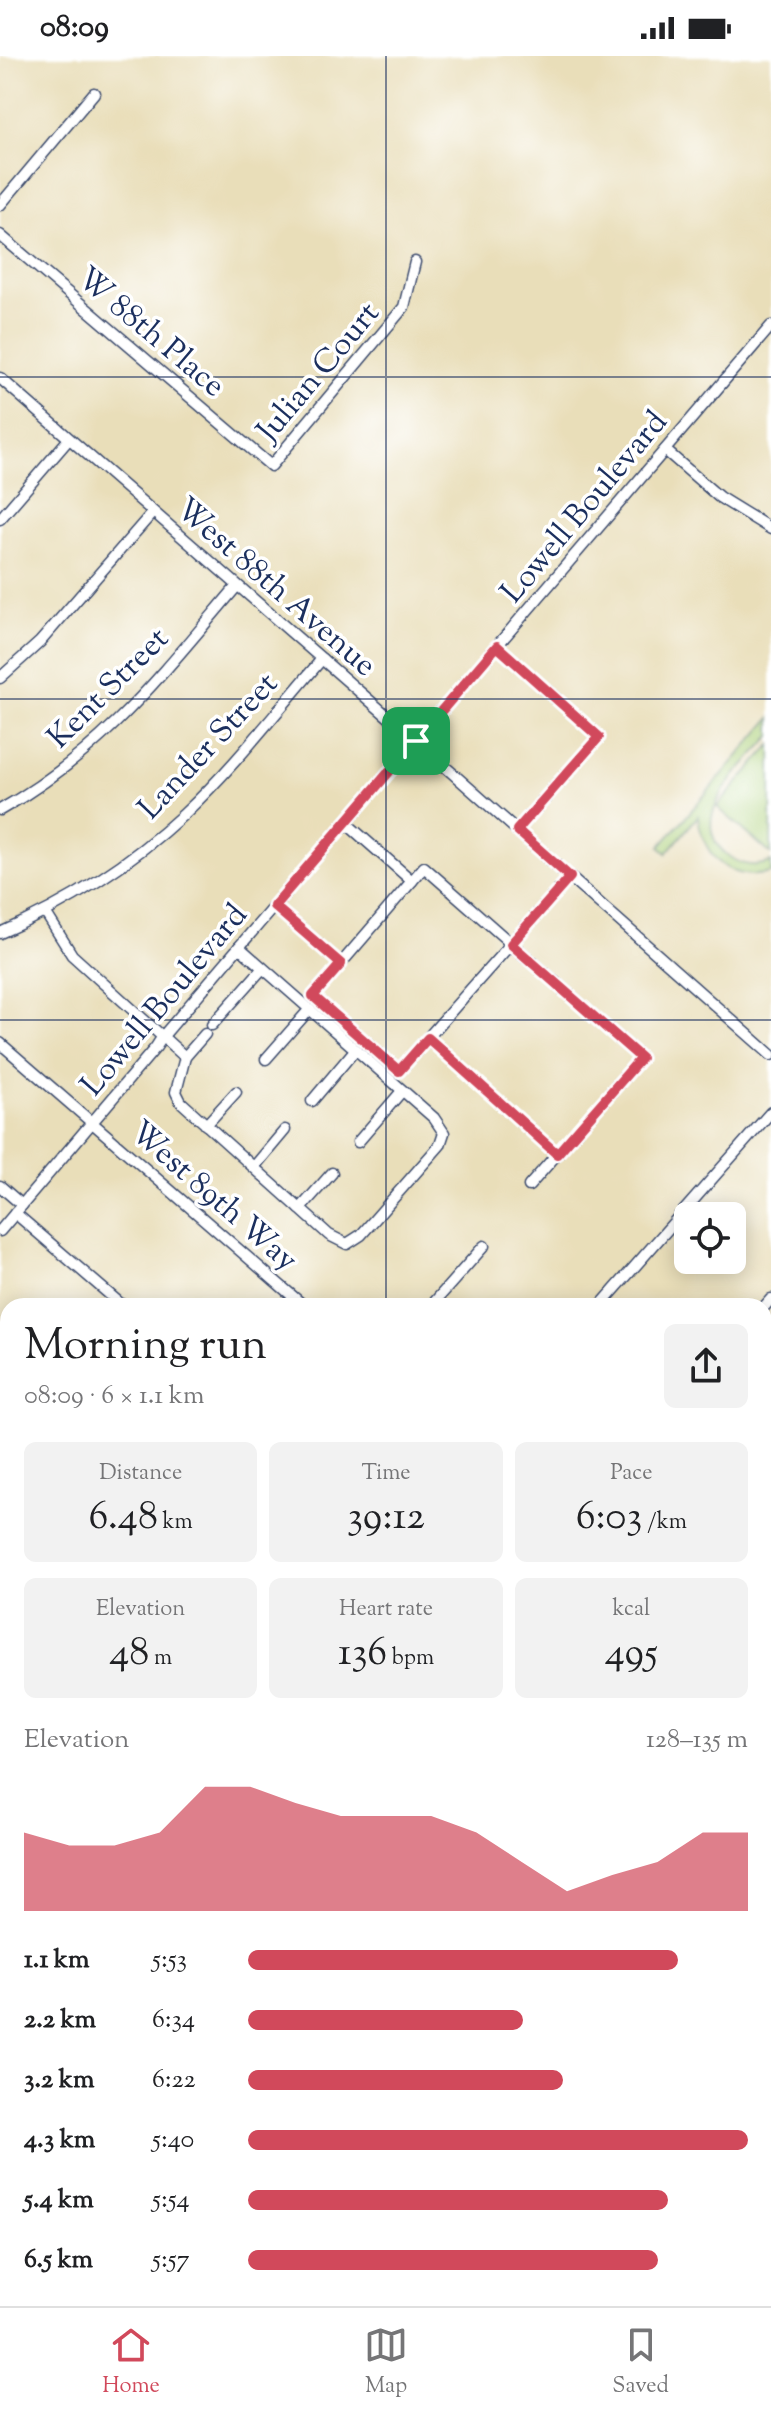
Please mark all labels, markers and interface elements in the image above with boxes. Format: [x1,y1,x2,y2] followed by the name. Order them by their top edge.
[40,7,109,50] text: 08:09
[66,257,234,409] street label: W 88th Place
[246,293,392,454] street label: Julian Court
[491,402,680,614] street label: Lowell Boulevard
[164,488,386,689] street label: West 88th Avenue
[38,618,180,760] street label: Kent Street
[129,663,290,831] street label: Lander Street
[382,707,450,775] pin
[394,719,438,763] icon: arrive
[71,895,260,1107] street label: Lowell Boulevard
[119,1111,307,1283] street label: West 89th Way
[674,1202,746,1274] map controls
[674,1202,746,1274] button: locate
[24,1316,267,1379] text: Morning run
[664,1324,748,1408] button: share
[24,1378,204,1415] text: 08:09 · 6 × 1.1 km
[99,1458,182,1490] text: Distance
[362,1458,410,1490] text: Time
[610,1458,652,1490] text: Pace
[89,1490,158,1547] text: 6.48
[347,1490,425,1547] text: 39:12
[576,1490,642,1547] text: 6:03
[158,1507,193,1539] text: km
[642,1507,687,1539] text: /km
[96,1594,185,1626] text: Elevation
[339,1594,433,1626] text: Heart rate
[612,1594,650,1626] text: kcal
[109,1626,149,1683] text: 48
[338,1626,387,1683] text: 136
[605,1626,658,1683] text: 495
[149,1643,172,1675] text: m
[387,1643,434,1675] text: bpm
[24,1722,129,1759] text: Elevation
[646,1722,748,1759] text: 128–135 m
[24,1942,89,1979] text: 1.1 km
[152,1942,187,1979] text: 5:53
[24,2002,96,2039] text: 2.2 km
[152,2002,195,2039] text: 6:34
[24,2062,94,2099] text: 3.2 km
[152,2062,196,2099] text: 6:22
[24,2122,95,2159] text: 4.3 km
[152,2122,194,2159] text: 5:40
[24,2182,94,2219] text: 5.4 km
[152,2182,190,2219] text: 5:54
[24,2242,93,2279] text: 6.5 km
[152,2242,190,2279] text: 5:57
[102,2323,160,2403] tab: Home
[364,2323,408,2403] tab: Map
[612,2323,669,2403] tab: Saved

